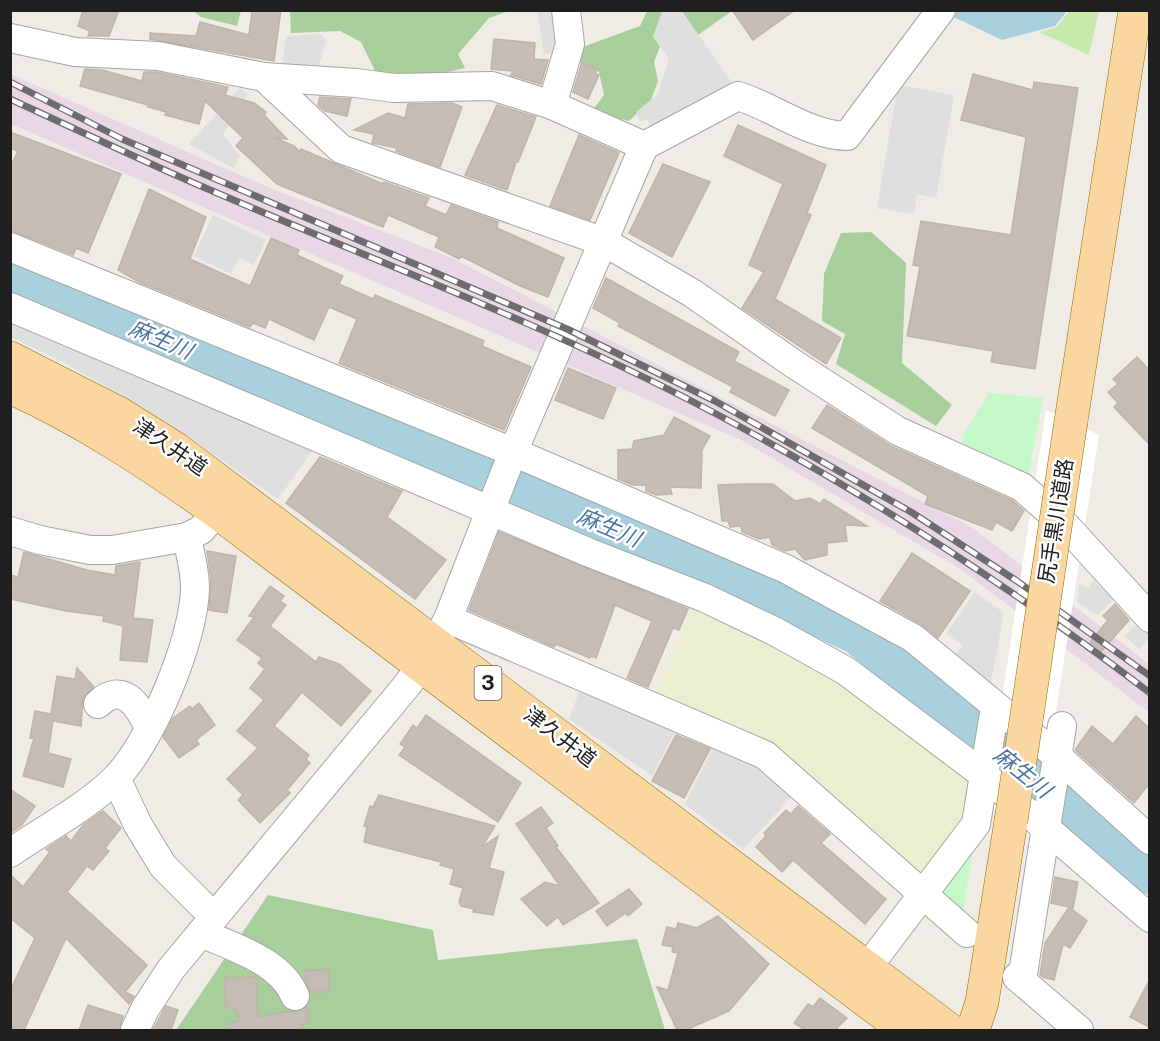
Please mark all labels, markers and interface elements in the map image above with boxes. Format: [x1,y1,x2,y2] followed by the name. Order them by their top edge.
[126,314,198,365] water label: 麻生川
[128,413,212,480] street label: 津久井道
[1033,457,1078,585] street label: 尻手黒川道路
[574,502,646,553] water label: 麻生川
[474,666,502,700] road number: 3
[519,701,601,772] street label: 津久井道
[989,741,1058,804] water label: 麻生川

